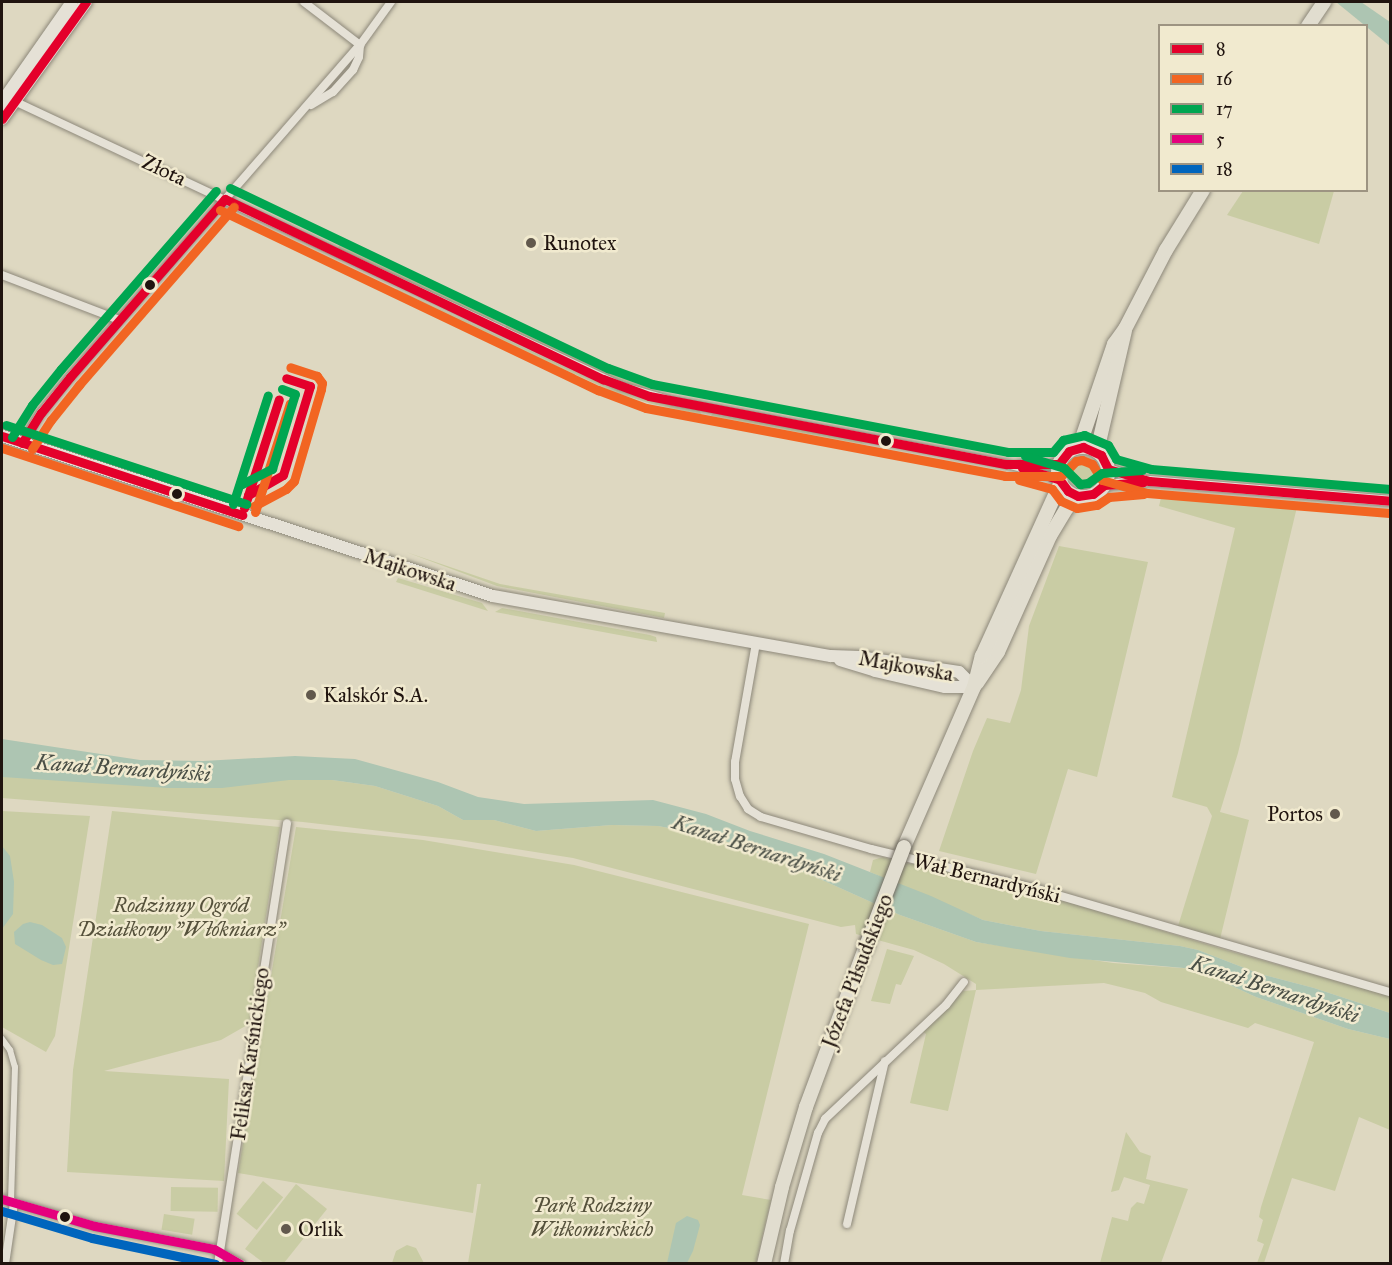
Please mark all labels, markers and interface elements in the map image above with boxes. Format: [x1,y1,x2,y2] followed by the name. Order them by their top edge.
[1158,24,1368,192] legend
[1216,38,1226,60] text: 8
[1216,68,1232,90] text: 16
[1216,98,1233,120] text: 17
[1216,128,1224,150] text: 5
[138,149,190,191] street label: Złota
[1216,158,1233,180] text: 18
[543,230,616,256] place label: Runotex
[524,236,538,250] marker: Runotex
[144,279,156,291] unlabelled marker
[880,435,892,447] unlabelled marker
[171,488,183,500] unlabelled marker
[361,543,459,597] street label: Majkowska
[857,645,955,687] street label: Majkowska
[323,682,428,708] place label: Kalskór S.A.
[304,688,318,702] marker: Kalskór S.A.
[34,749,212,787] water label: Kanał Bernardyński
[1267,801,1323,827] place label: Portos
[1328,807,1342,821] marker: Portos
[669,808,845,888] water label: Kanał Bernardyński
[911,847,1063,909] street label: Wał Bernardyński
[816,890,898,1052] street label: Józefa Piłsudskiego
[77,892,285,942] park label: Rodzinny Ogród Działkowy "Włókniarz"
[1187,949,1363,1029] water label: Kanał Bernardyński
[225,966,275,1142] street label: Feliksa Karśnickiego
[531,1192,653,1242] park label: Park Rodziny Wiłkomirskich
[59,1211,71,1223] unlabelled marker
[298,1216,343,1242] place label: Orlik
[279,1222,293,1236] marker: Orlik

